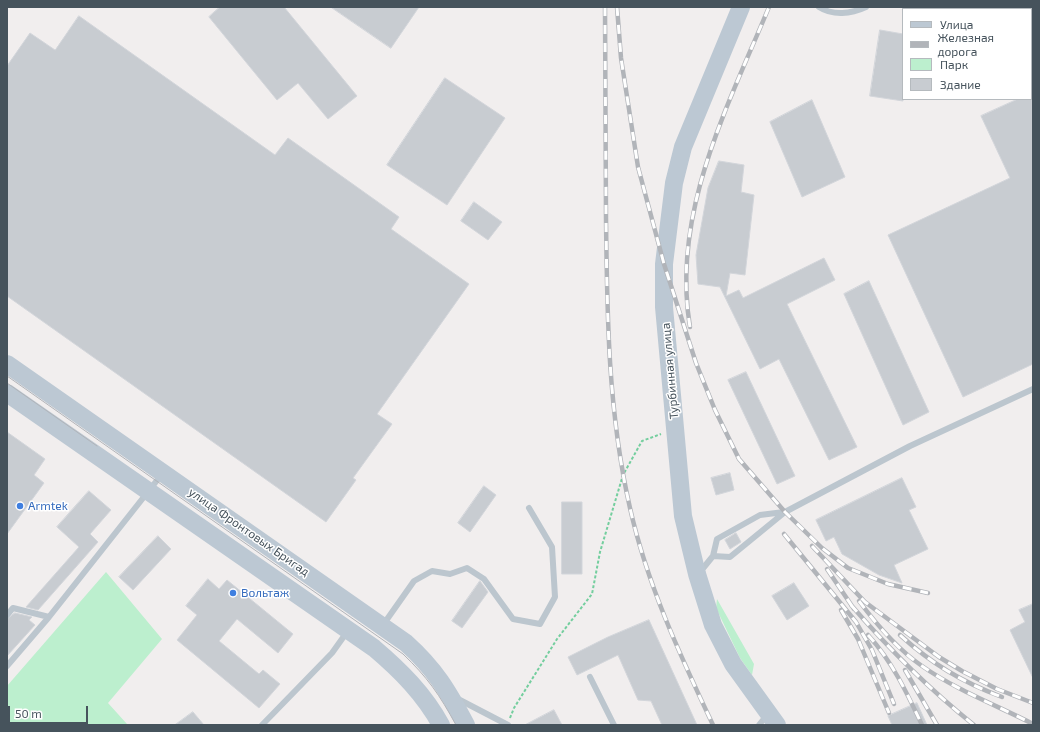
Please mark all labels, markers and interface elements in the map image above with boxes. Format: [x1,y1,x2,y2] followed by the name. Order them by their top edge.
[902,8,1032,100] legend
[940,17,973,31] text: Улица
[937,30,994,58] text: Железная дорога
[940,57,968,71] text: Парк
[940,77,981,91] text: Здание
[659,322,681,420] street label: Турбинная улица
[186,485,312,579] street label: улица Фронтовых Бригад
[28,499,68,513] place label: Armtek
[15,501,25,511] marker: Armtek
[241,586,289,600] place label: Вольтаж
[228,588,238,598] marker: Вольтаж
[10,698,90,724] scale bar
[15,706,42,720] text: 50 m

